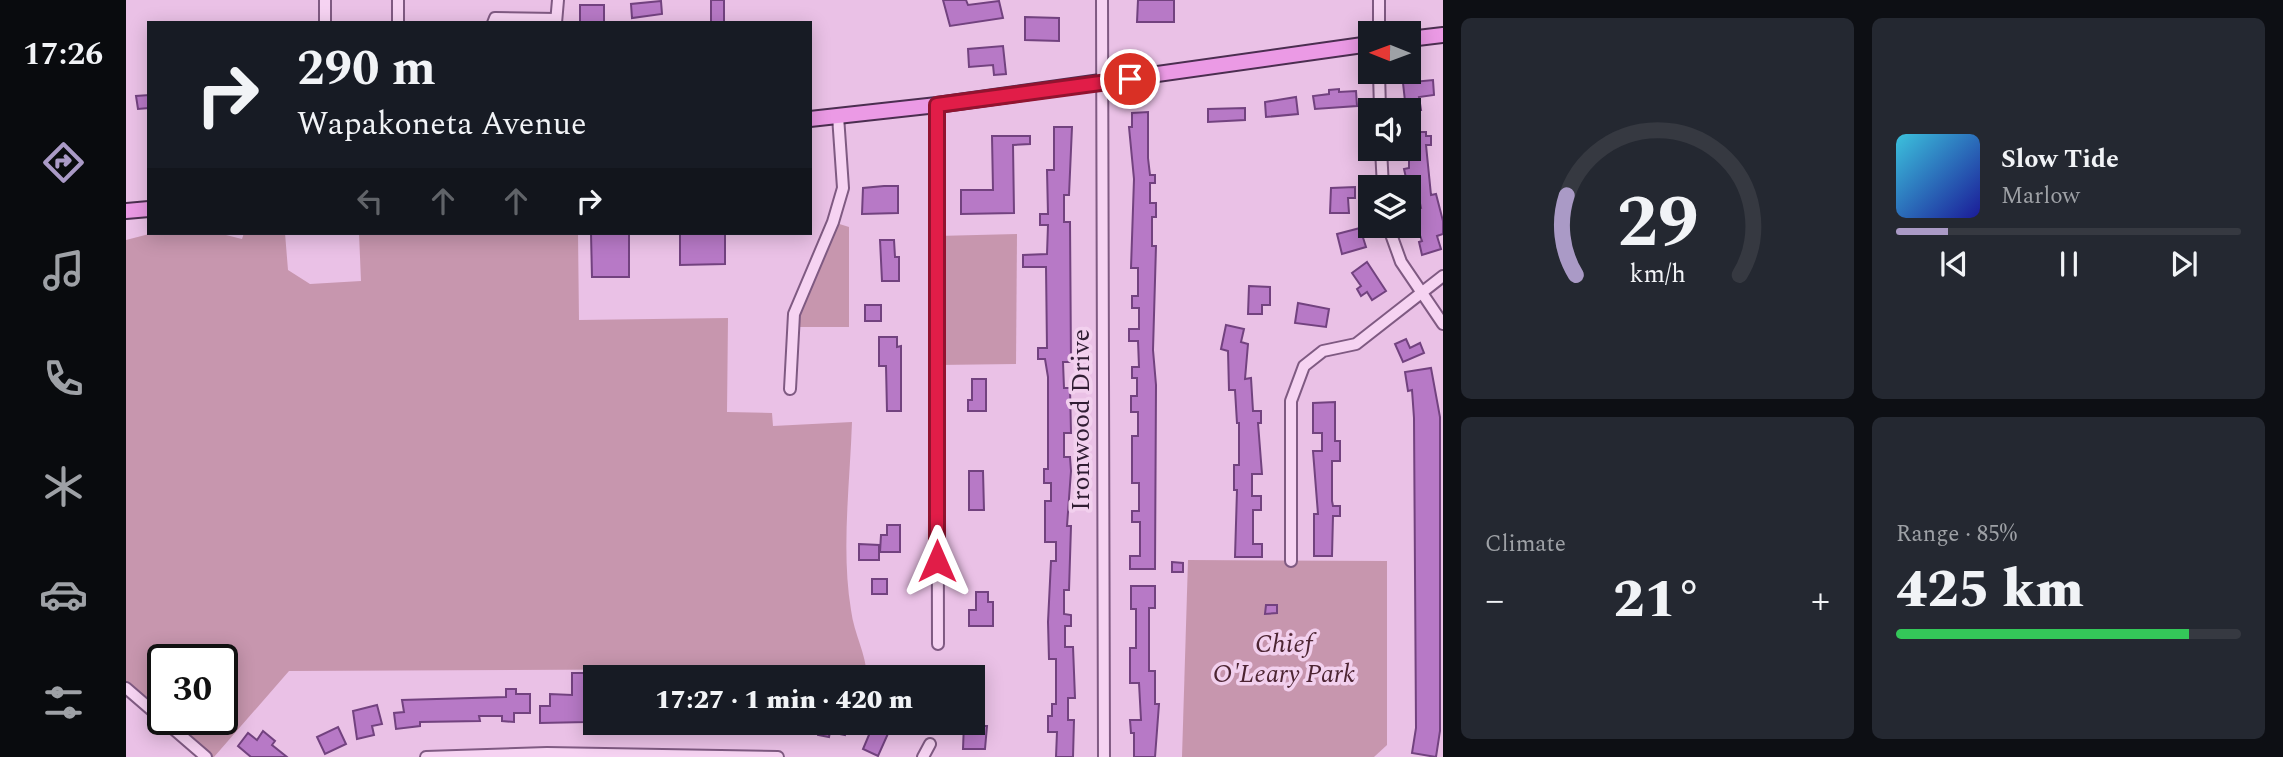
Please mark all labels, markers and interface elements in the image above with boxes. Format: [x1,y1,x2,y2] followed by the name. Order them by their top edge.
[1358,21,1421,84] north arrow
[1358,21,1421,238] map controls
[23,30,103,79] text: 17:26
[297,32,436,107] text: 290 m
[182,49,273,140] icon: right
[1100,49,1160,109] pin
[1111,60,1149,98] icon: arrive
[1358,98,1421,161] button: sound
[297,100,586,149] text: Wapakoneta Avenue
[39,138,88,187] icon: directions
[2001,139,2119,179] text: Slow Tide
[1617,168,1698,279] text: 29
[1358,175,1421,238] button: layers
[2001,179,2080,214] text: Marlow
[351,182,389,220] icon: left
[424,182,462,220] icon: ahead
[497,182,535,220] icon: ahead
[570,182,608,220] icon: right
[1935,245,1973,283] icon: previous
[2050,245,2088,283] icon: pause
[2165,245,2203,283] icon: next
[39,246,88,295] icon: music
[1629,256,1686,294] text: km/h
[1061,329,1101,511] street label: Ironwood Drive
[39,354,88,403] icon: phone
[39,462,88,511] icon: climate
[1896,517,2017,552] text: Range · 85%
[900,524,974,598] position arrow
[1485,527,1566,562] text: Climate
[1896,551,2084,630] text: 425 km
[1613,561,1702,640] text: 21°
[39,570,88,619] icon: car
[1485,572,1504,630] text: −
[1811,572,1830,630] text: +
[1213,624,1355,694] park label: Chief O'Leary Park
[147,644,238,735] speed limit sign: 30
[39,678,88,727] icon: filters
[655,680,913,720] text: 17:27 · 1 min · 420 m

